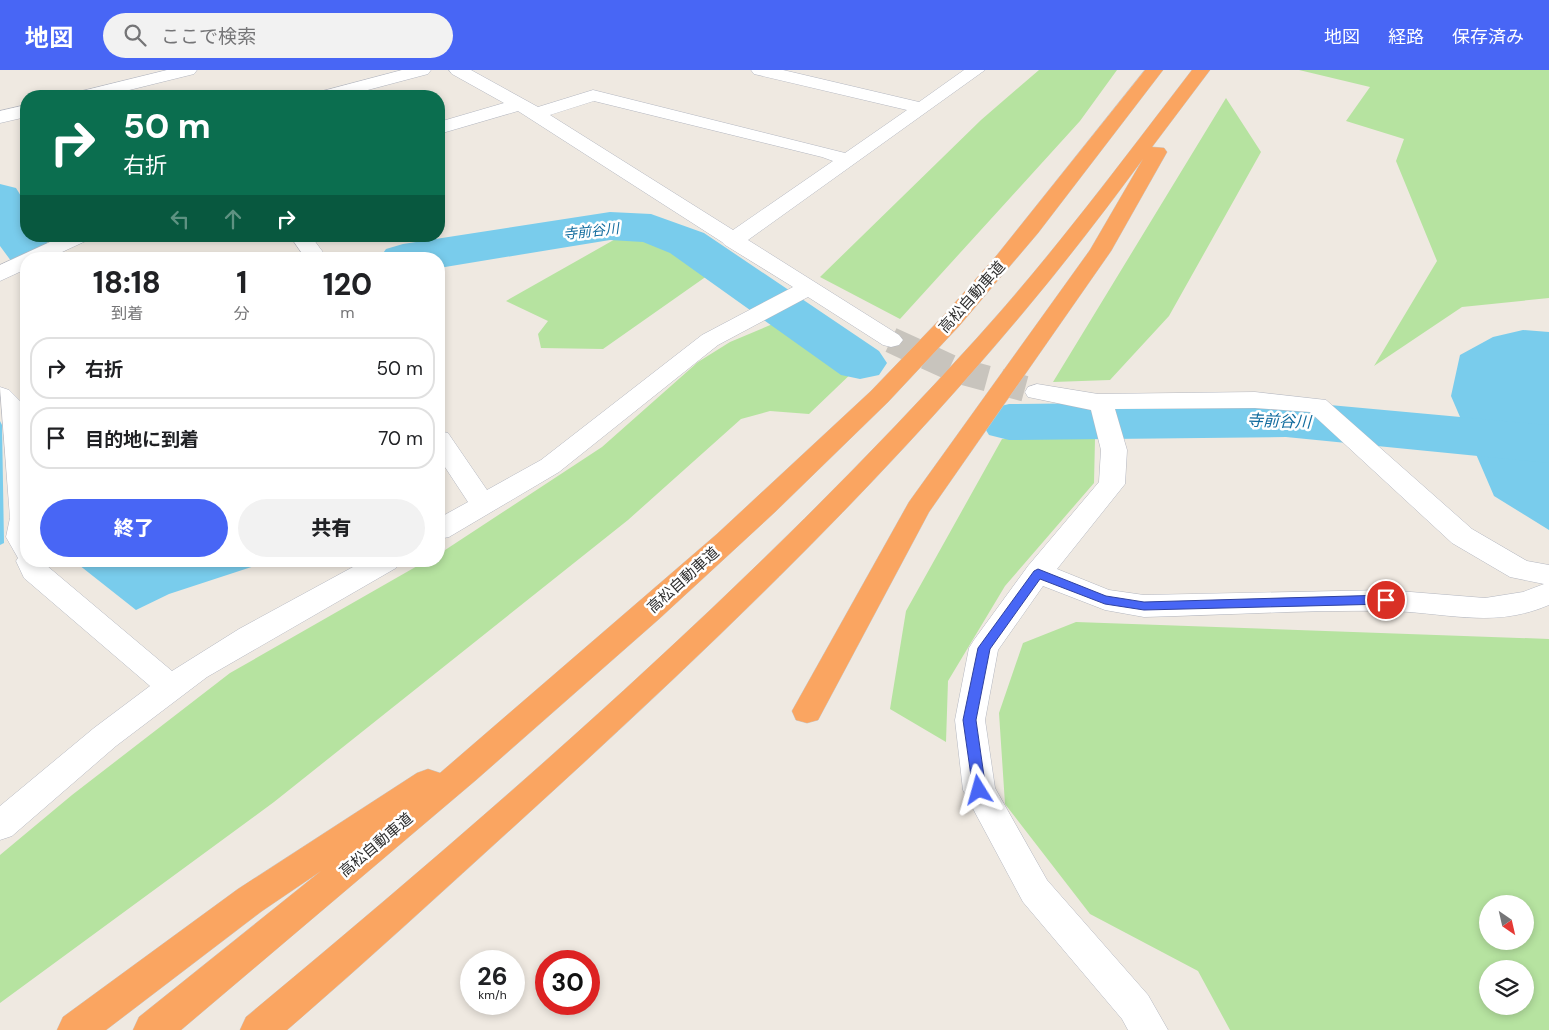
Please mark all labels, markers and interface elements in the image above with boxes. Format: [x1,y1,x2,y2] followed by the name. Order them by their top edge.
[103,13,453,58] search box
[121,21,149,49] icon: search
[25,22,73,53] text: 地図
[161,24,256,49] text: ここで検索
[1324,25,1360,49] text: 地図
[1388,25,1424,49] text: 経路
[1452,25,1524,49] text: 保存済み
[123,103,211,149] text: 50 m
[40,110,105,175] icon: right
[123,151,167,180] text: 右折
[166,205,194,233] icon: left
[219,205,247,233] icon: ahead
[272,205,300,233] icon: right
[562,219,622,243] water label: 寺前谷川
[934,257,1010,337] street label: 高松自動車道
[93,263,161,302] text: 18:18
[236,263,247,302] text: 1
[323,265,372,304] text: 120
[340,302,355,323] text: m
[111,303,143,324] text: 到着
[234,303,250,324] text: 分
[42,354,70,382] icon: right
[376,356,423,381] text: 50 m
[85,357,123,382] text: 右折
[1247,409,1313,433] water label: 寺前谷川
[42,424,70,452] icon: arrive
[378,426,423,451] text: 70 m
[85,427,199,452] text: 目的地に到着
[40,499,228,557] button: 終了
[238,499,425,557] button: 共有
[643,542,723,618] street label: 高松自動車道
[1365,579,1407,621] pin
[1372,586,1400,614] icon: arrive
[952,763,1004,815] position arrow
[335,808,417,882] street label: 高松自動車道
[1479,895,1534,950] north arrow
[1479,895,1534,1015] map controls
[535,950,600,1015] speed limit sign: 30
[477,960,508,993] text: 26
[1479,960,1534,1015] button: layers
[478,987,507,1003] text: km/h

